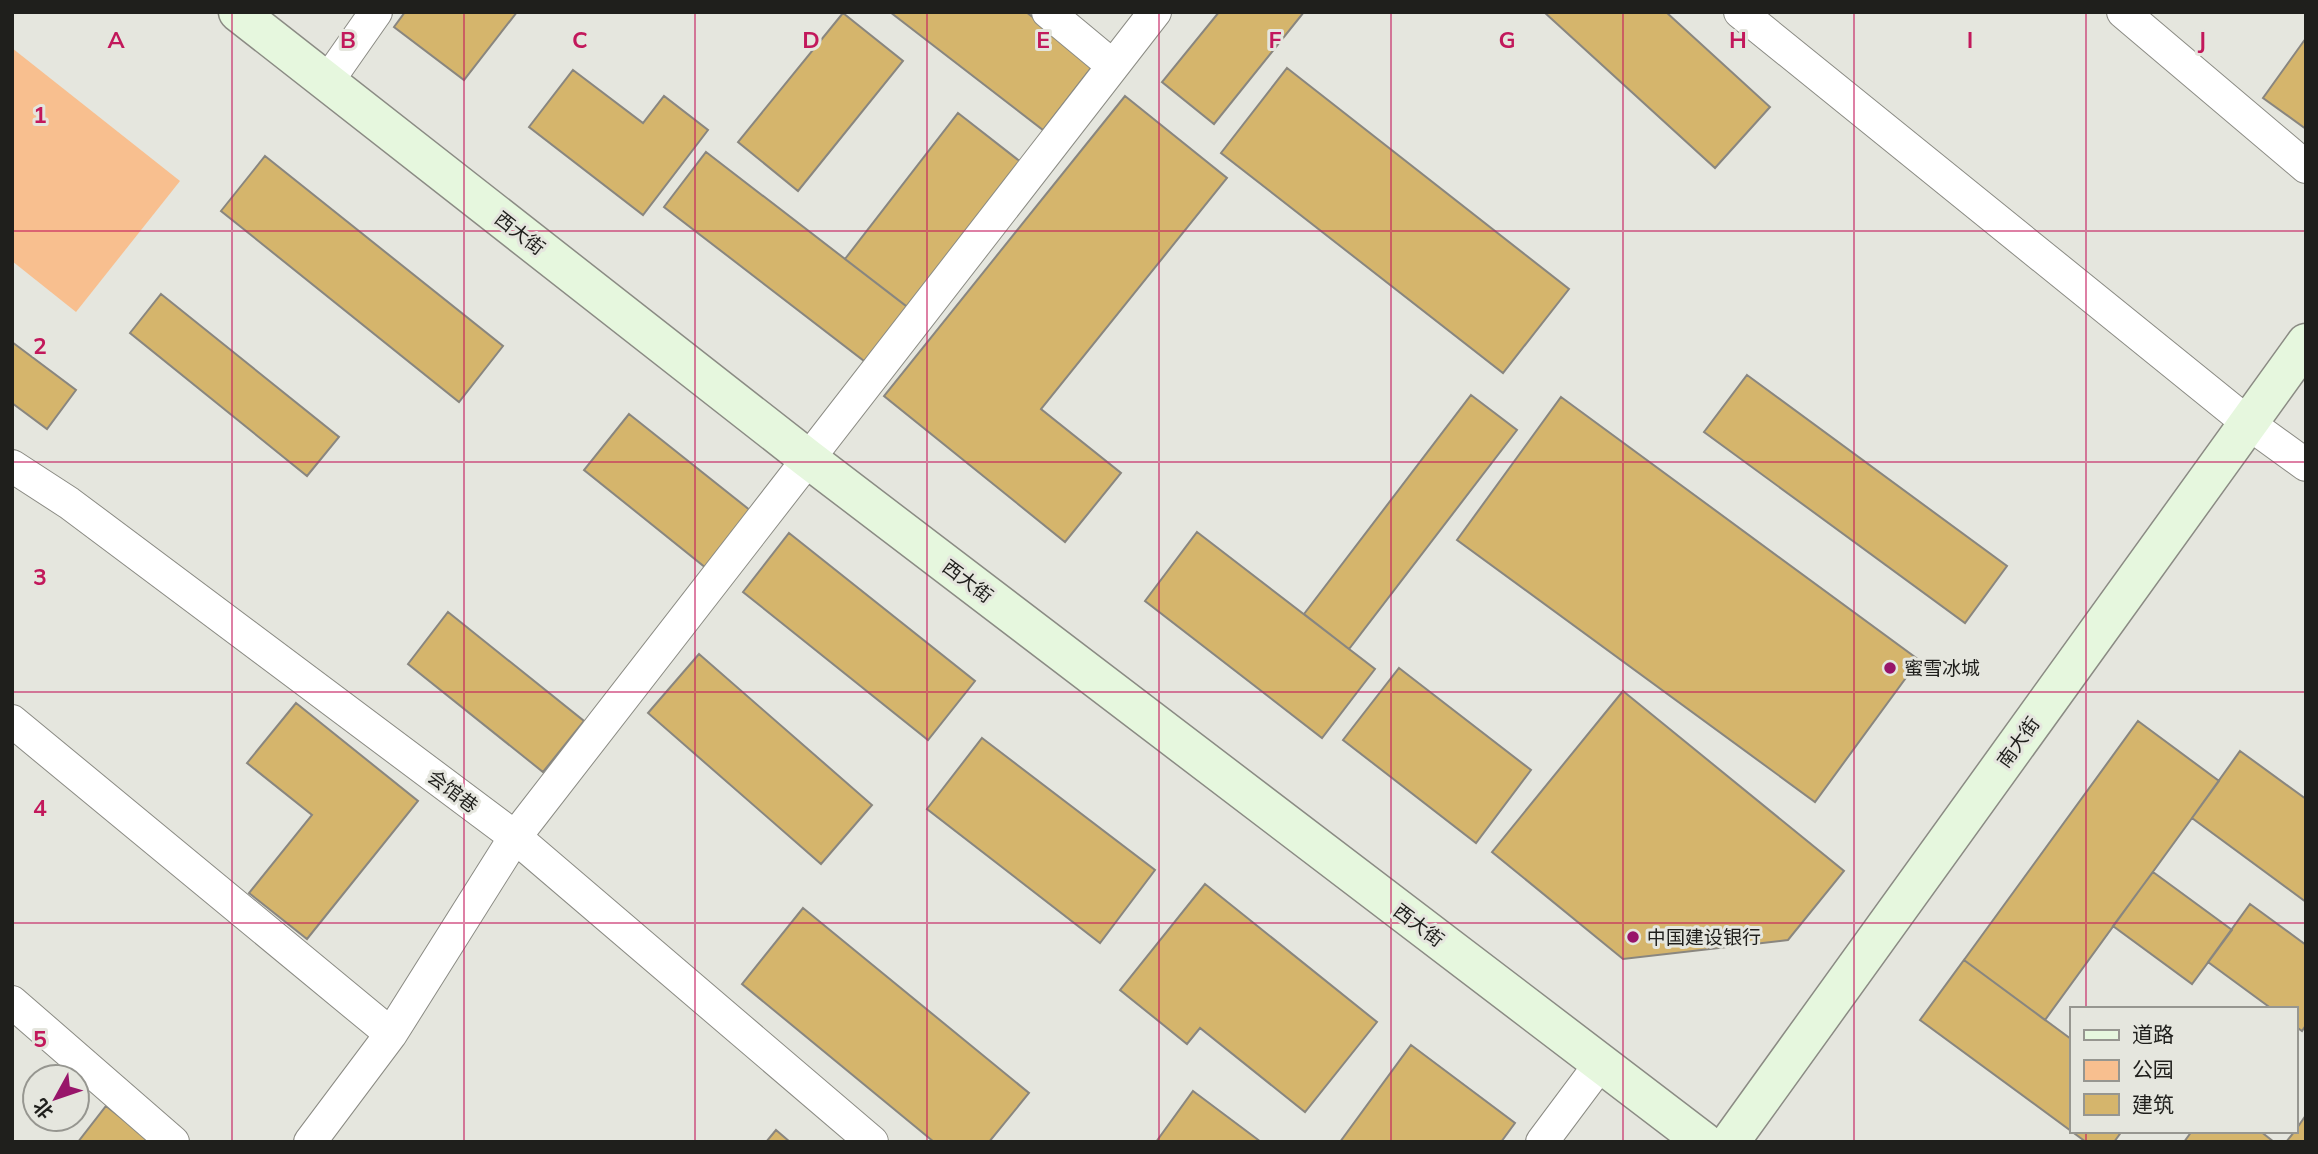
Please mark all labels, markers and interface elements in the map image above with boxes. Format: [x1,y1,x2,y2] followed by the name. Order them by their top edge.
[107,25,125,54] text: A
[340,25,356,54] text: B
[572,25,588,54] text: C
[802,25,820,54] text: D
[1036,25,1050,54] text: E
[1268,25,1282,54] text: F
[1498,25,1516,54] text: G
[1729,25,1747,54] text: H
[1967,25,1973,54] text: I
[2198,25,2206,54] text: J
[33,100,47,129] text: 1
[490,206,550,260] street label: 西大街
[33,331,47,360] text: 2
[938,554,998,608] street label: 西大街
[33,562,47,591] text: 3
[1904,656,1980,680] place label: 蜜雪冰城
[1882,660,1898,676] marker: 蜜雪冰城
[1992,712,2044,772] street label: 南大街
[423,764,483,818] street label: 会馆巷
[33,793,47,822] text: 4
[1389,898,1449,952] street label: 西大街
[1647,925,1761,949] place label: 中国建设银行
[1625,929,1641,945] marker: 中国建设银行
[2070,1007,2297,1133] legend
[2132,1021,2174,1047] text: 道路
[33,1024,47,1053] text: 5
[2132,1056,2174,1082] text: 公园
[21,1063,91,1133] north arrow
[2132,1091,2174,1117] text: 建筑
[28,1094,58,1124] text: 北

